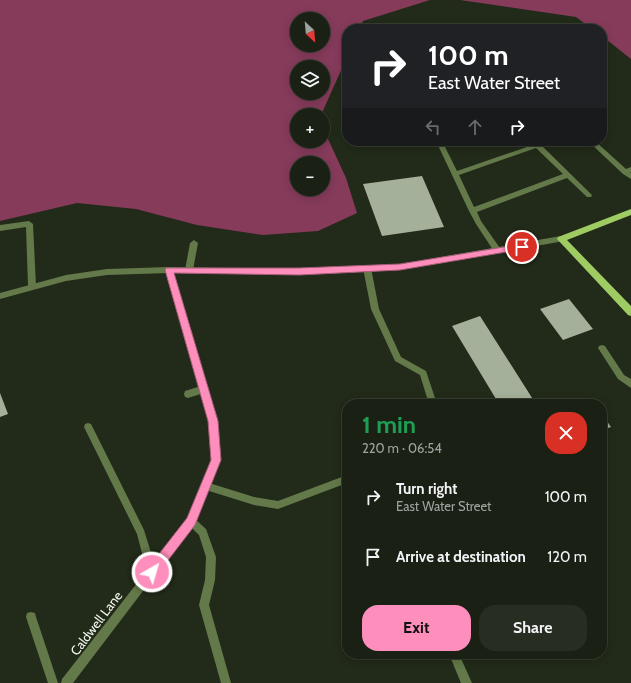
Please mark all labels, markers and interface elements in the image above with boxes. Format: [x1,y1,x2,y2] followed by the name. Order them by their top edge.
[290,12,330,52] north arrow
[290,12,330,196] map controls
[428,38,509,72] text: 100 m
[362,40,414,92] icon: right
[290,60,330,100] button: layers
[428,72,560,94] text: East Water Street
[290,108,330,148] button: +
[422,116,444,138] icon: left
[464,116,486,138] icon: ahead
[506,116,528,138] icon: right
[290,156,330,196] button: −
[505,230,539,264] pin
[511,236,533,258] icon: arrive
[362,410,416,439] text: 1 min
[545,412,587,454] button: close
[362,440,442,456] text: 220 m · 06:54
[396,480,457,498] text: Turn right
[362,486,384,508] icon: right
[545,488,587,506] text: 100 m
[396,498,491,514] text: East Water Street
[362,546,384,568] icon: arrive
[396,548,526,566] text: Arrive at destination
[547,548,587,566] text: 120 m
[131,551,173,593] position arrow
[67,587,126,658] street label: Caldwell Lane
[362,605,471,651] button: Exit
[479,605,587,651] button: Share

